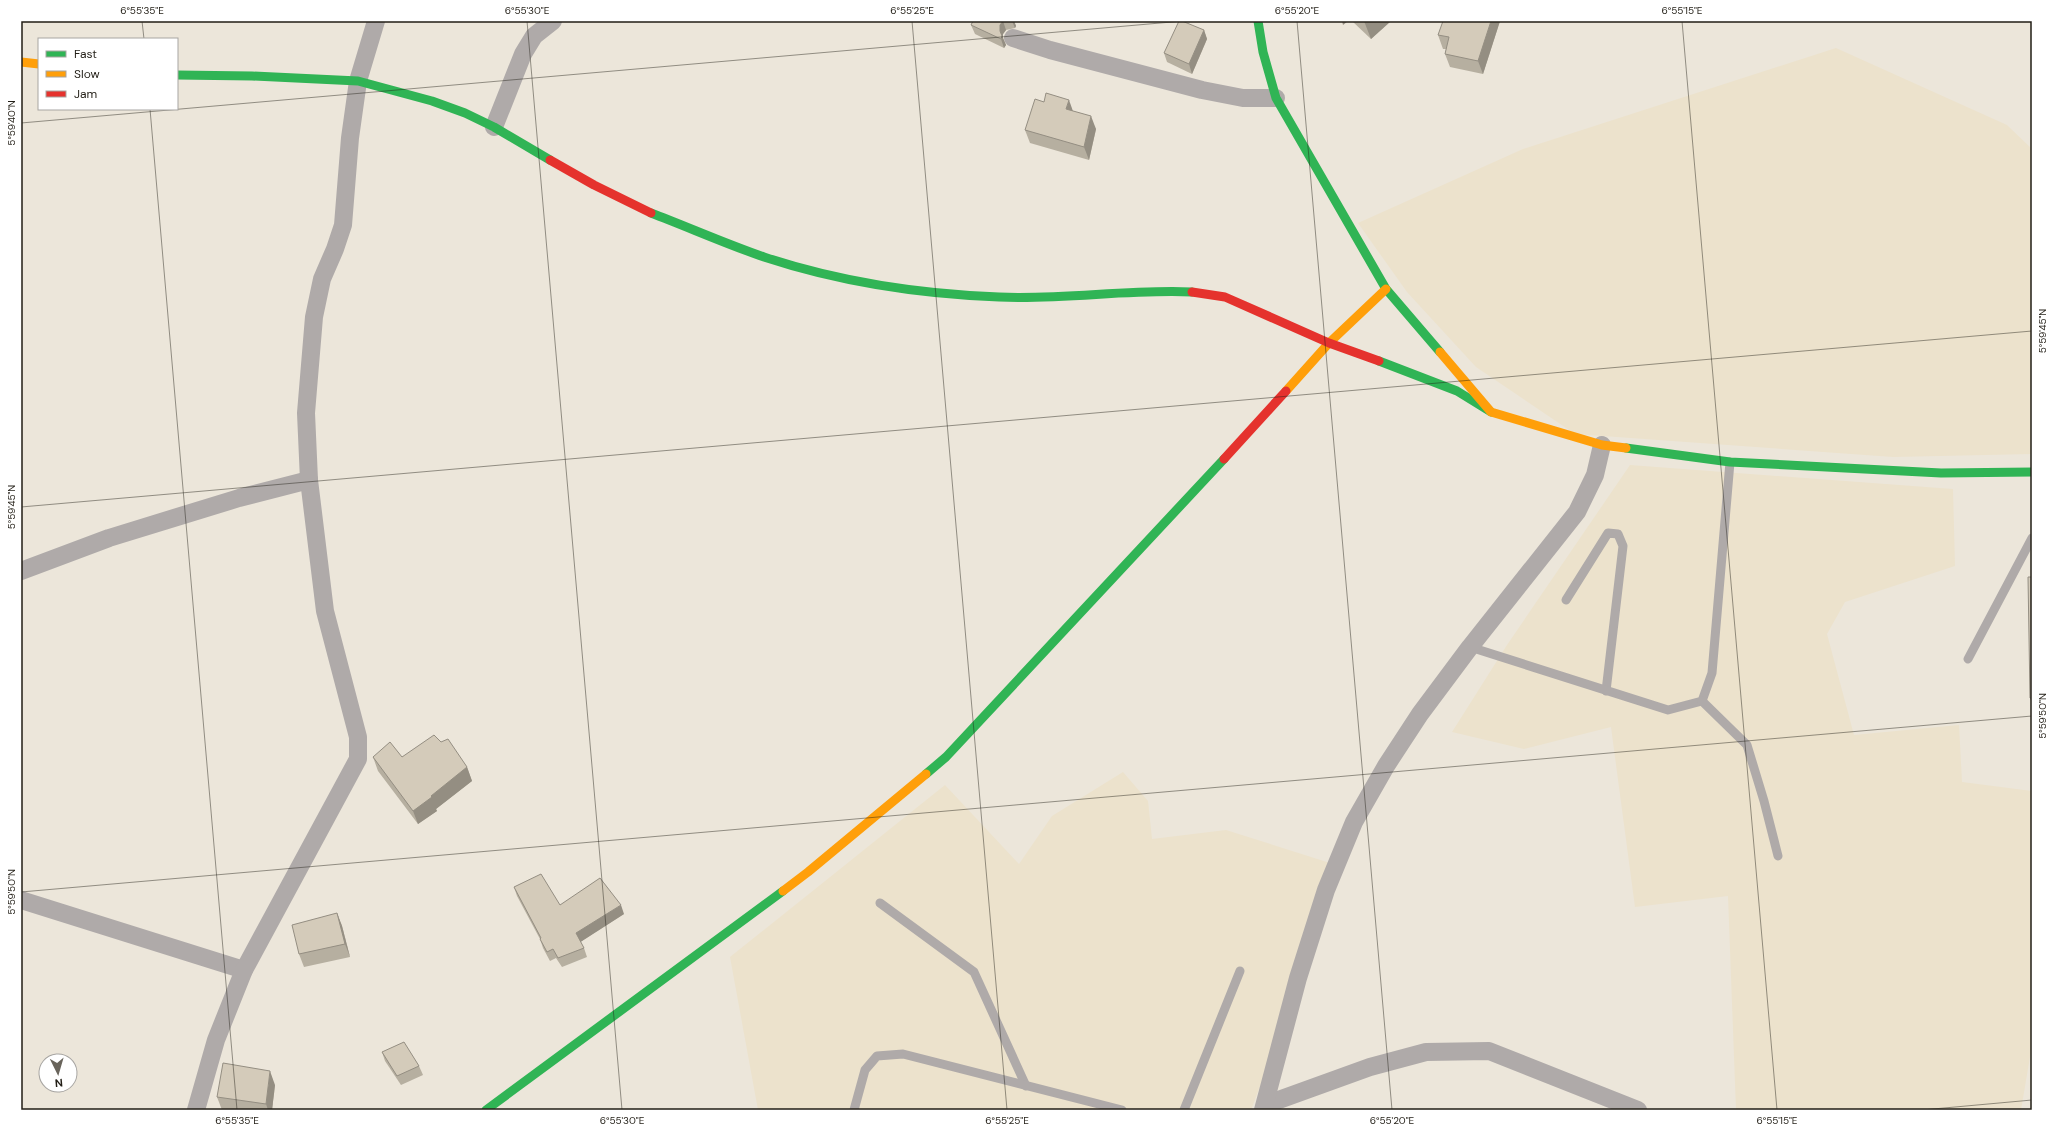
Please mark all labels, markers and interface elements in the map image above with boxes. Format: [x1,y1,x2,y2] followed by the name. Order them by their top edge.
[120,4,164,17] text: 6°55'35"E
[505,4,550,17] text: 6°55'30"E
[890,4,934,17] text: 6°55'25"E
[1275,4,1320,17] text: 6°55'20"E
[1662,4,1703,17] text: 6°55'15"E
[38,38,178,110] legend
[74,46,97,62] text: Fast
[74,66,100,82] text: Slow
[74,86,97,102] text: Jam
[5,100,18,146] text: 5°59'40"N
[2036,309,2049,353] text: 5°59'45"N
[5,485,18,529] text: 5°59'45"N
[2036,693,2049,739] text: 5°59'50"N
[5,869,18,915] text: 5°59'50"N
[38,1053,78,1093] north arrow
[54,1076,63,1090] text: N
[215,1114,259,1127] text: 6°55'35"E
[600,1114,645,1127] text: 6°55'30"E
[985,1114,1029,1127] text: 6°55'25"E
[1370,1114,1415,1127] text: 6°55'20"E
[1757,1114,1798,1127] text: 6°55'15"E

